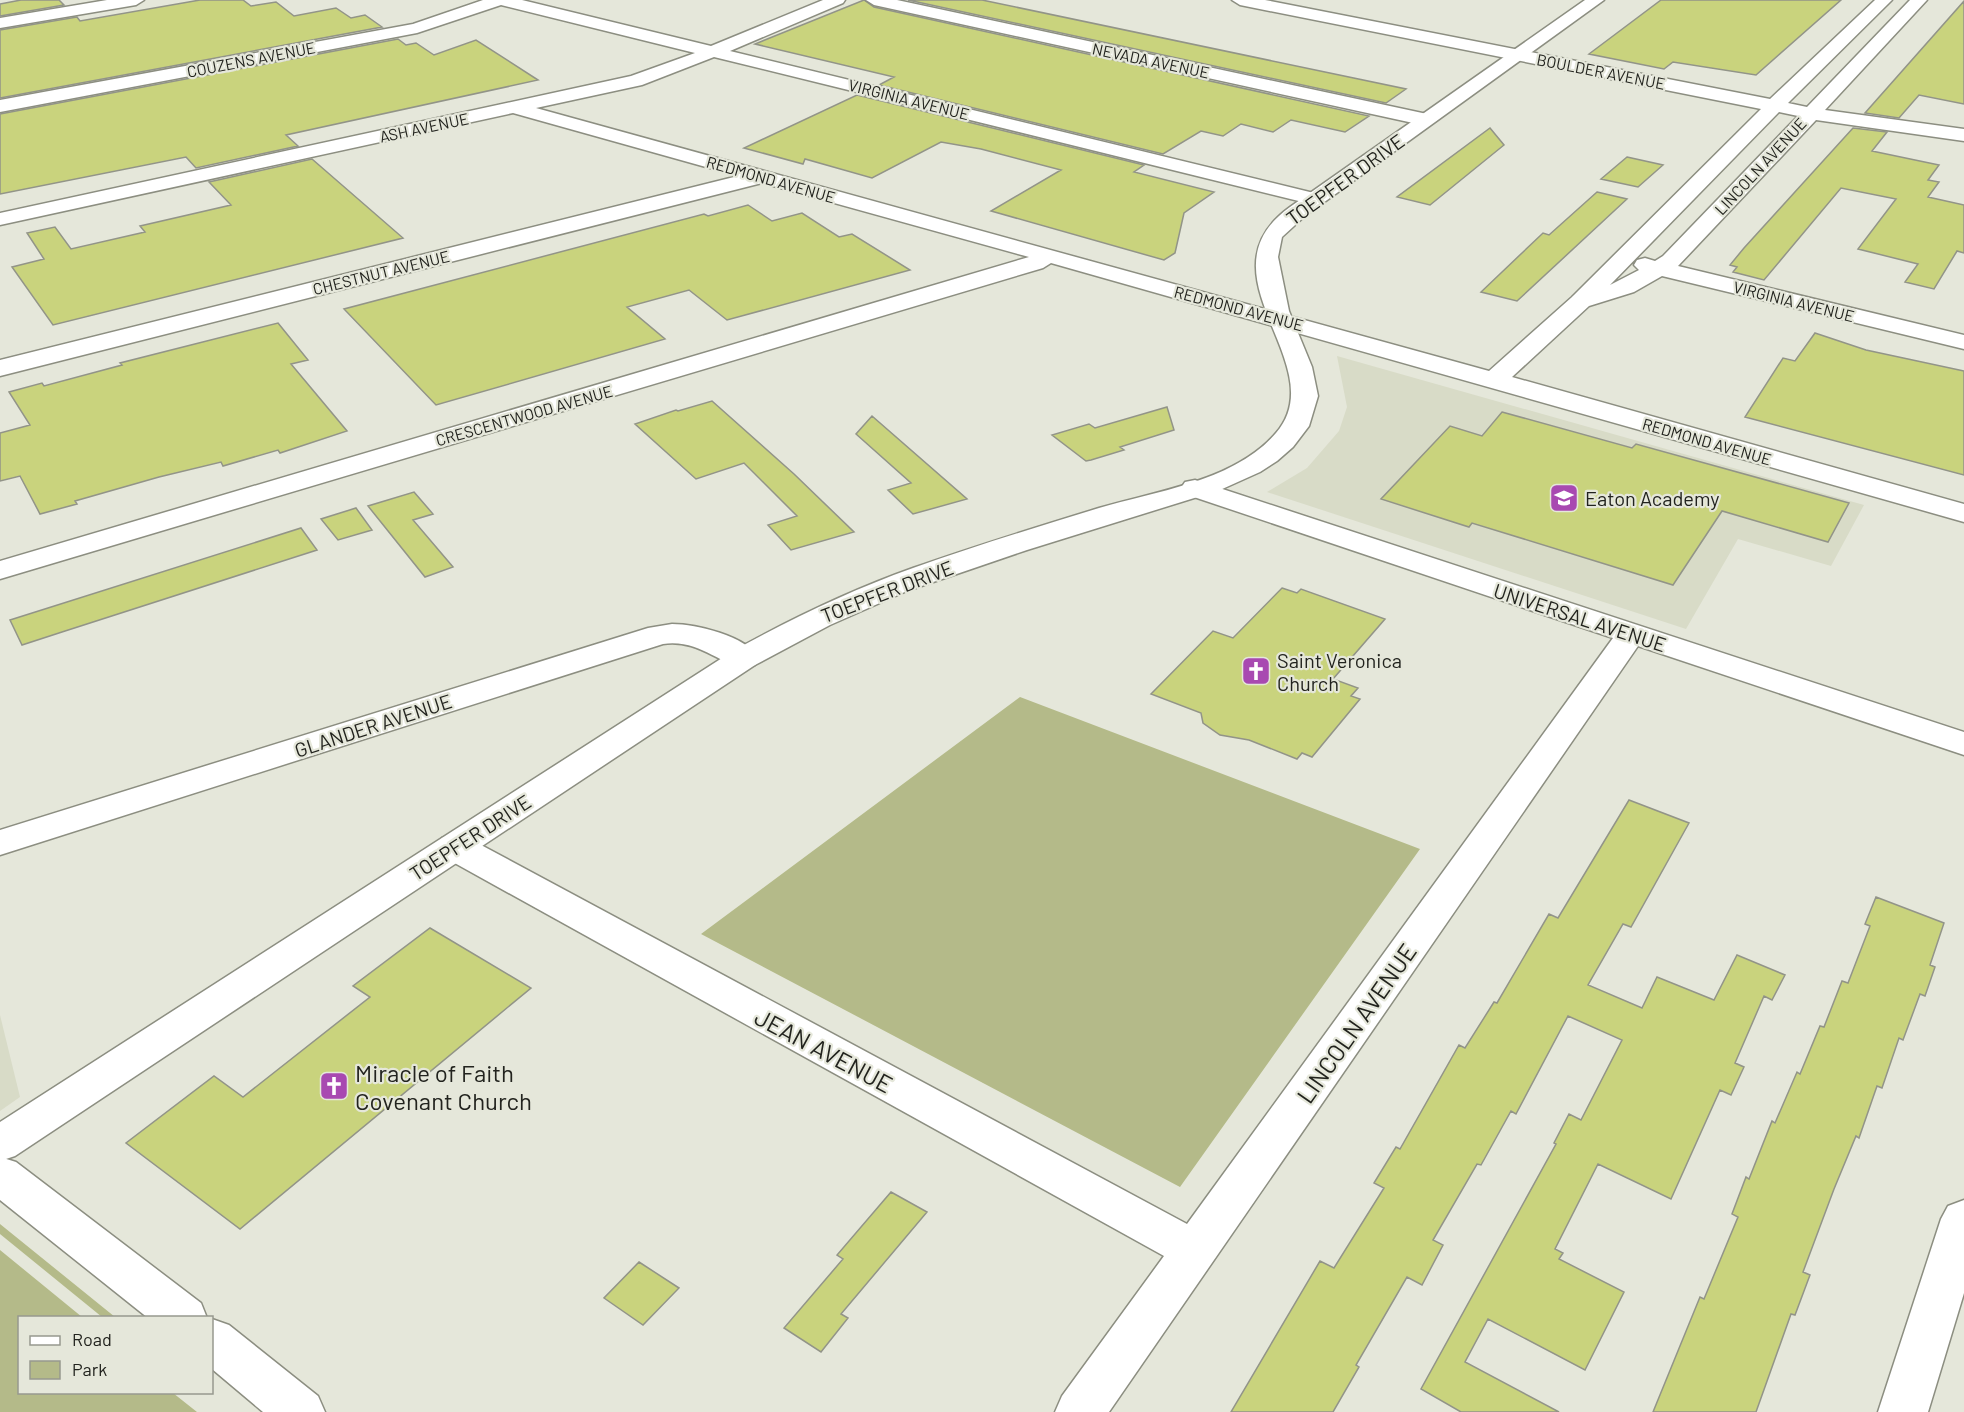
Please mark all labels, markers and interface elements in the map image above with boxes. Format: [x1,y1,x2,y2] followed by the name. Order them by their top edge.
[185,37,317,81] street label: COUZENS AVENUE
[1091,38,1211,82] street label: NEVADA AVENUE
[1535,49,1667,93] street label: BOULDER AVENUE
[847,75,971,123] street label: VIRGINIA AVENUE
[378,108,470,146] street label: ASH AVENUE
[1710,114,1810,218] street label: LINCOLN AVENUE
[1281,128,1409,230] street label: TOEPFER DRIVE
[704,152,838,206] street label: REDMOND AVENUE
[311,246,451,298] street label: CHESTNUT AVENUE
[1732,277,1856,325] street label: VIRGINIA AVENUE
[1172,282,1306,334] street label: REDMOND AVENUE
[433,381,615,449] street label: CRESCENTWOOD AVENUE
[1640,414,1774,468] street label: REDMOND AVENUE
[1548,482,1580,514] school or university icon: Eaton Academy
[1585,486,1720,510] place label: Eaton Academy
[817,555,957,627] street label: TOEPFER DRIVE
[1491,578,1669,656] street label: UNIVERSAL AVENUE
[1277,648,1402,695] place label: Saint Veronica Church
[1240,655,1272,687] church icon: Saint Veronica Church
[291,688,455,762] street label: GLANDER AVENUE
[405,789,535,885] street label: TOEPFER DRIVE
[1290,938,1422,1108] street label: LINCOLN AVENUE
[750,1002,898,1098] street label: JEAN AVENUE
[355,1058,532,1115] place label: Miracle of Faith Covenant Church
[318,1070,350,1102] church icon: Miracle of Faith Covenant Church
[18,1316,213,1394] legend
[72,1328,112,1350] text: Road
[72,1358,107,1380] text: Park

